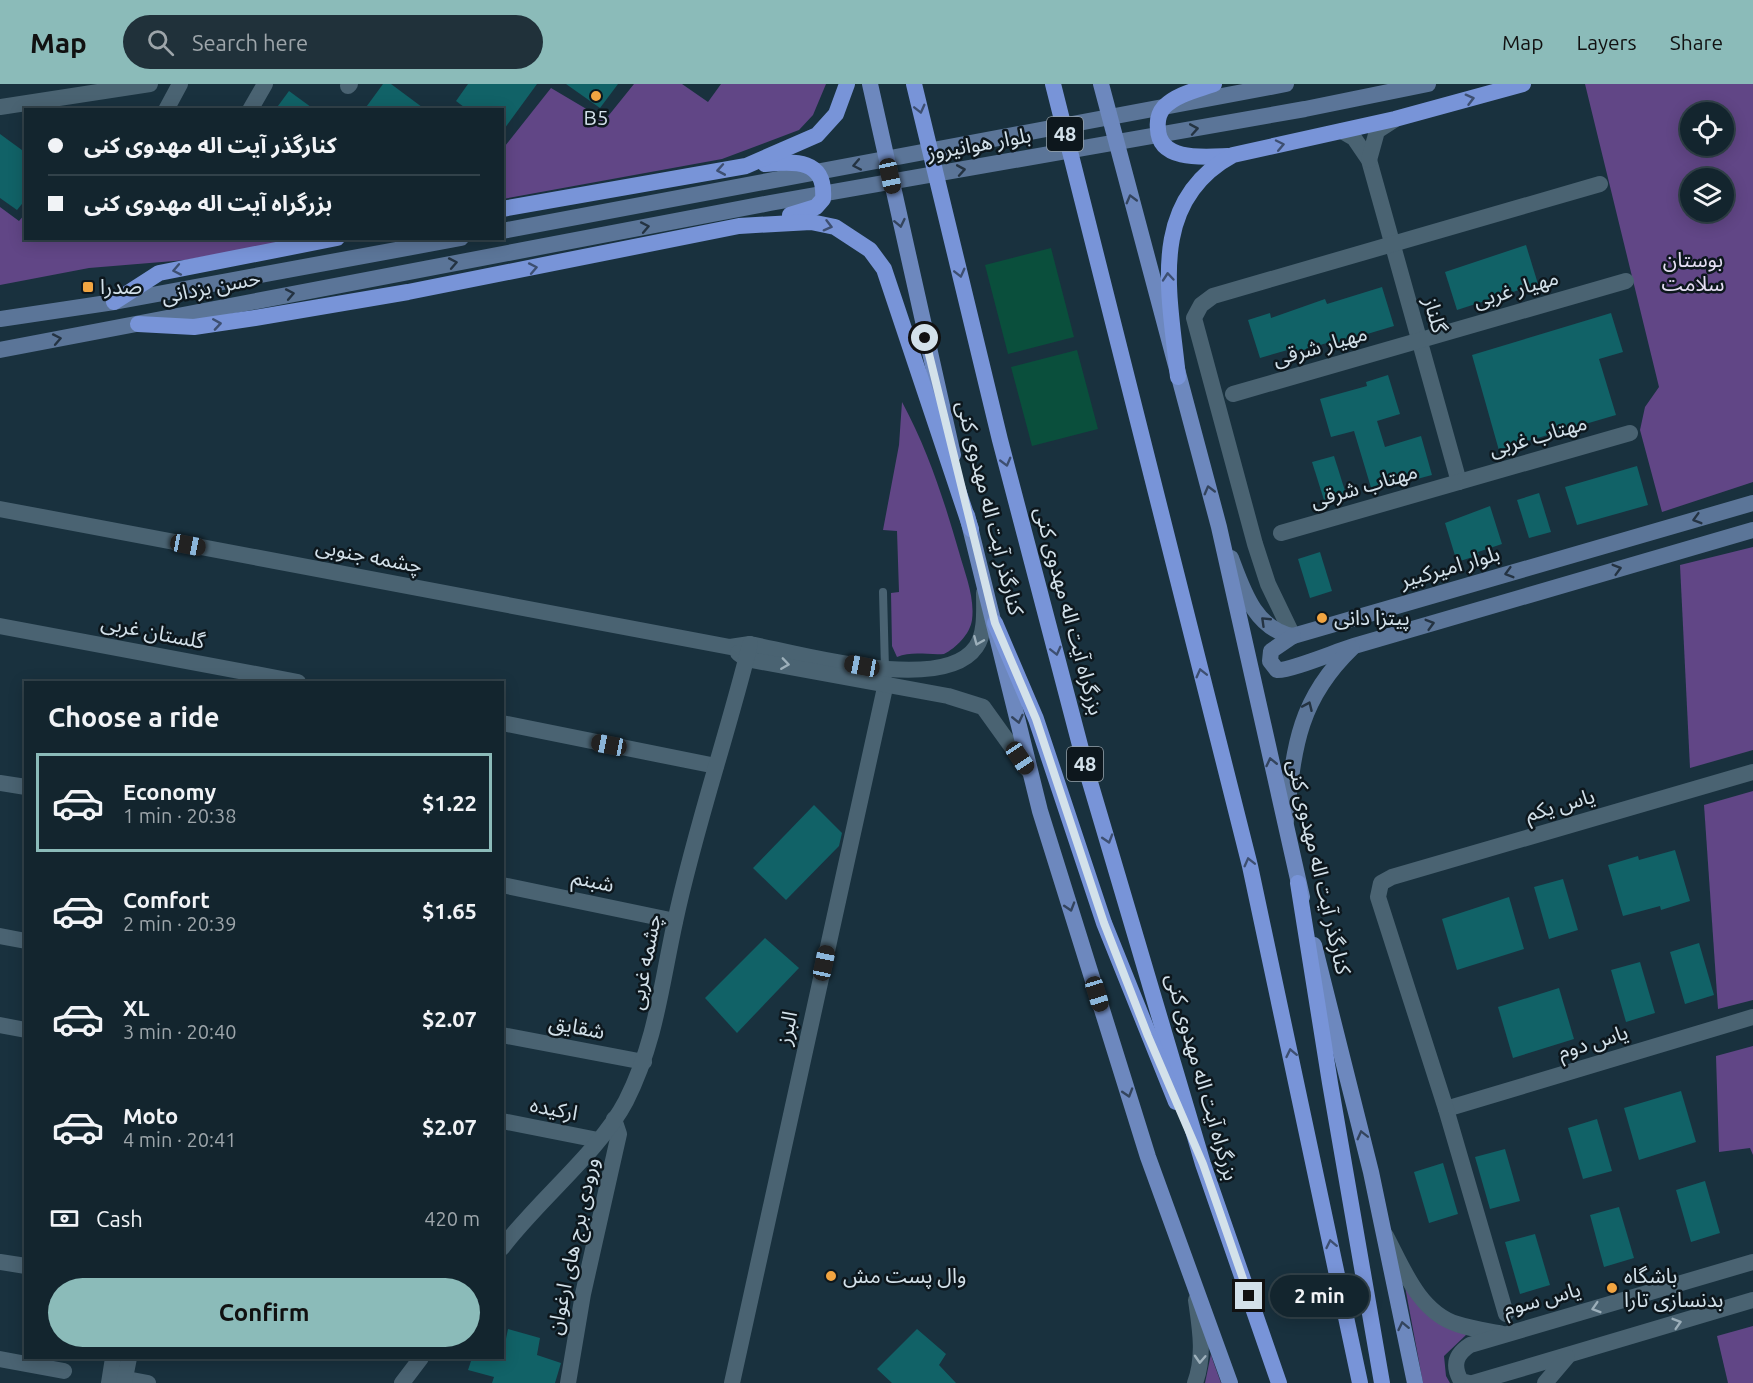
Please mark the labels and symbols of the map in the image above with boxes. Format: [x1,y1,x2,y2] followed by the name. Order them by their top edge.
[589,89,603,103] marker: B5
[1465,94,1475,107] one-way arrow
[913,104,926,114] one-way arrow
[583,105,609,129] place label: B5
[1047,117,1083,151] road number: 48
[924,122,1033,165] street label: بلوار هوانیروز
[1189,123,1199,136] one-way arrow
[1275,139,1285,152] one-way arrow
[877,157,903,195] car
[852,158,862,171] one-way arrow
[716,163,726,176] one-way arrow
[956,164,965,176] one-way arrow
[1126,194,1138,204] one-way arrow
[823,218,833,231] one-way arrow
[893,218,906,228] one-way arrow
[640,221,650,234] one-way arrow
[1661,247,1725,295] park label: بوستان سلامت
[448,257,458,270] one-way arrow
[528,262,538,275] one-way arrow
[172,263,182,276] one-way arrow
[1470,264,1561,313] street label: مهیار غربی
[159,265,263,308] street label: حسن یزدانی
[952,268,965,278] one-way arrow
[1162,272,1175,282] one-way arrow
[100,274,142,299] place label: صدرا
[81,280,95,294] marker: صدرا
[285,288,295,301] one-way arrow
[1418,293,1453,336] street label: گلناز
[212,318,222,330] one-way arrow
[1270,320,1370,371] street label: مهیار شرقی
[911,324,938,351] route start
[52,333,62,346] one-way arrow
[952,398,1029,618] street label: کنارگذر آیت اله مهدوی کنی
[1486,410,1590,461] street label: مهتاب غربی
[999,456,1011,467] one-way arrow
[1307,458,1420,513] street label: مهتاب شرقی
[1203,485,1216,495] one-way arrow
[1030,504,1109,718] street label: بزرگراه آیت اله مهدوی کنی
[1692,512,1703,524] one-way arrow
[169,533,207,557] car
[314,533,424,579] street label: چشمه جنوبی
[1396,540,1503,593] street label: بلوار امیرکبیر
[1612,564,1622,576] one-way arrow
[1505,566,1515,578] one-way arrow
[1334,605,1410,631] place label: پیتزا دانی
[99,609,208,654] street label: گلستان غربی
[1315,611,1329,625] marker: پیتزا دانی
[1261,618,1272,628] one-way arrow
[1424,619,1435,631] one-way arrow
[973,634,985,645] one-way arrow
[1049,646,1062,656] one-way arrow
[843,654,881,678] car
[780,658,789,670] one-way arrow
[1195,668,1208,678] one-way arrow
[1301,701,1313,712] one-way arrow
[1010,714,1023,724] one-way arrow
[590,733,628,757] car
[1002,738,1038,778] car
[1067,747,1103,781] road number: 48
[1266,757,1279,767] one-way arrow
[1283,757,1356,977] street label: کنارگذر آیت اله مهدوی کنی
[1522,783,1598,829] street label: یاس یکم
[1101,833,1113,844] one-way arrow
[1243,857,1256,867] one-way arrow
[569,864,617,900] street label: شبنم
[1063,901,1075,912] one-way arrow
[623,912,667,1012] street label: چشمه غربی
[811,944,837,982] car
[1161,970,1244,1183] street label: بزرگراه آیت اله مهدوی کنی
[1083,974,1111,1014] car
[547,1009,607,1045] street label: شقایق
[771,1009,802,1048] street label: البرز
[1555,1019,1632,1068] street label: یاس دوم
[1285,1048,1298,1058] one-way arrow
[1121,1087,1133,1098] one-way arrow
[528,1092,580,1125] street label: ارکیده
[1357,1130,1370,1140] one-way arrow
[542,1155,606,1337] street label: ورودی برج های ارغوان
[1325,1239,1338,1249] one-way arrow
[843,1263,966,1289] place label: وال پست مش
[1624,1263,1723,1312] place label: باشگاه بدنسازی تارا
[824,1269,838,1283] marker: وال پست مش
[1270,1275,1369,1317] callout: 2 min
[1500,1276,1584,1325] street label: یاس سوم
[1605,1281,1619,1295] marker: باشگاه بدنسازی تارا
[1235,1282,1262,1309] route end
[1591,1301,1602,1313] one-way arrow
[1671,1318,1682,1330] one-way arrow
[1397,1321,1410,1331] one-way arrow
[1194,1355,1207,1364] one-way arrow

